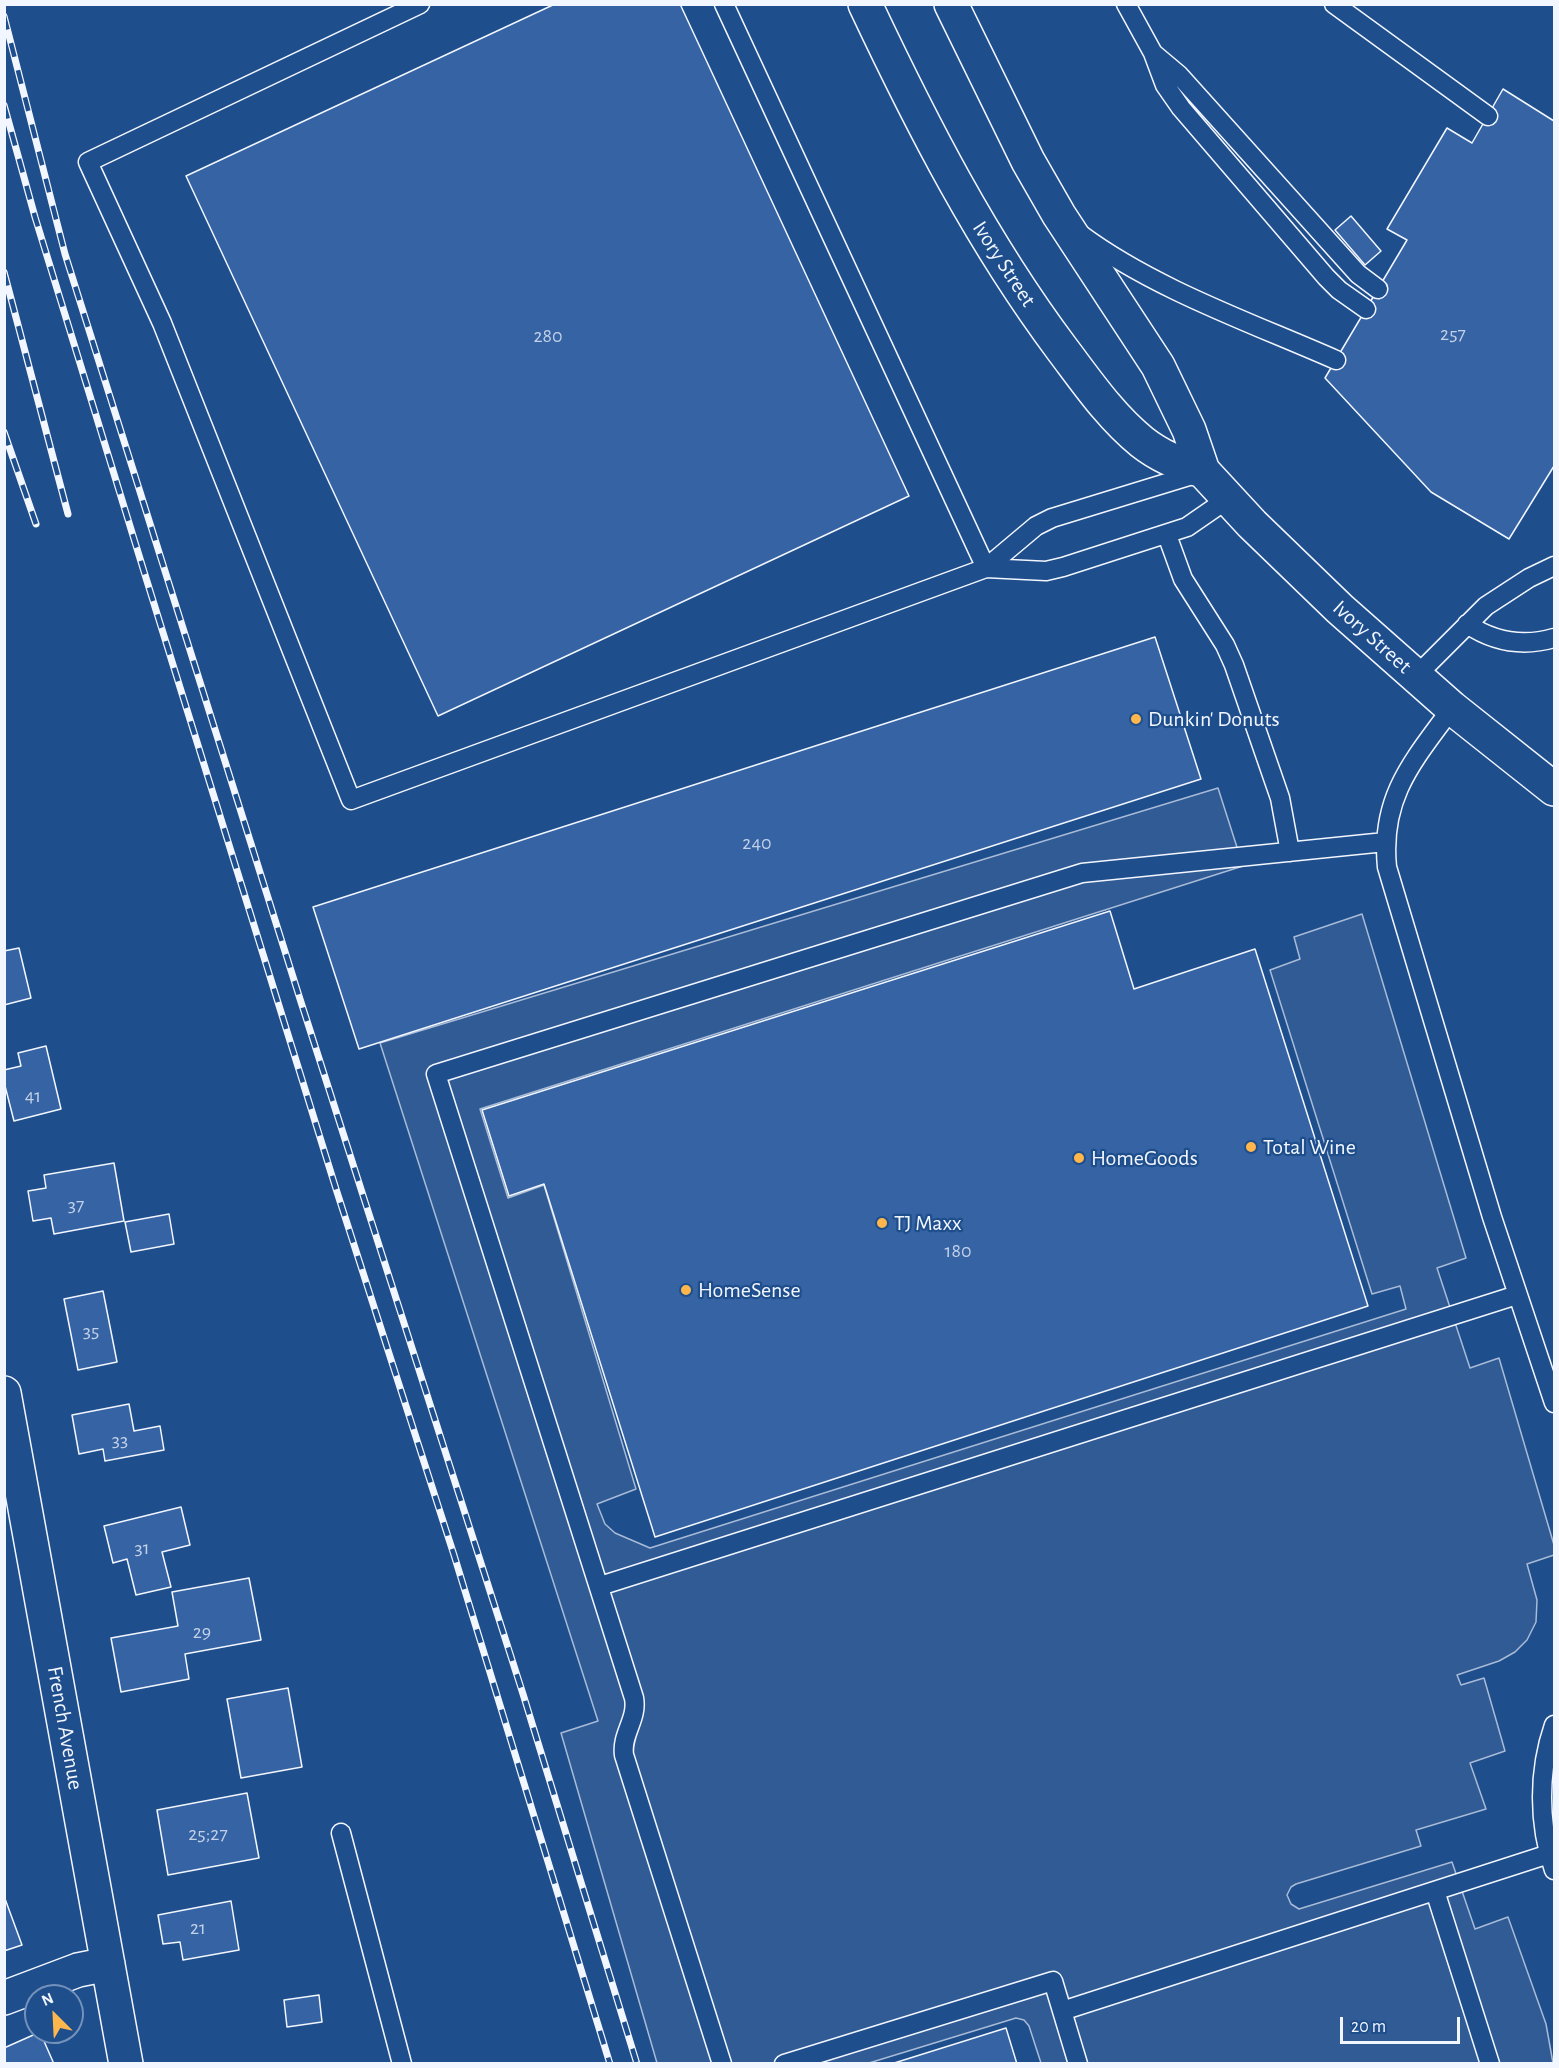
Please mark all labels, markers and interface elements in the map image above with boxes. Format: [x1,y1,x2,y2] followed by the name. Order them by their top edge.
[967,216,1041,312] street label: Ivory Street
[1440,322,1466,346] house number: 257
[533,324,563,348] house number: 280
[1327,595,1417,679] street label: Ivory Street
[1148,706,1280,732] place label: Dunkin' Donuts
[1129,712,1143,726] marker: Dunkin' Donuts
[742,831,772,855] house number: 240
[25,1084,41,1108] house number: 41
[1263,1134,1356,1160] place label: Total Wine
[1244,1140,1258,1154] marker: Total Wine
[1091,1145,1198,1171] place label: HomeGoods
[1072,1151,1086,1165] marker: HomeGoods
[68,1193,84,1217] house number: 37
[894,1210,962,1236] place label: TJ Maxx
[875,1216,889,1230] marker: TJ Maxx
[945,1239,971,1263] house number: 180
[698,1277,801,1303] place label: HomeSense
[679,1283,693,1297] marker: HomeSense
[83,1319,99,1343] house number: 35
[112,1428,128,1452] house number: 33
[134,1536,150,1560] house number: 31
[193,1620,211,1644] house number: 29
[41,1664,89,1792] street label: French Avenue
[188,1822,228,1846] house number: 25;27
[190,1916,206,1940] house number: 21
[24,1984,84,2044] north arrow
[39,1990,56,2009] text: N
[1343,2005,1463,2043] scale bar
[1351,2018,1386,2036] text: 20 m

